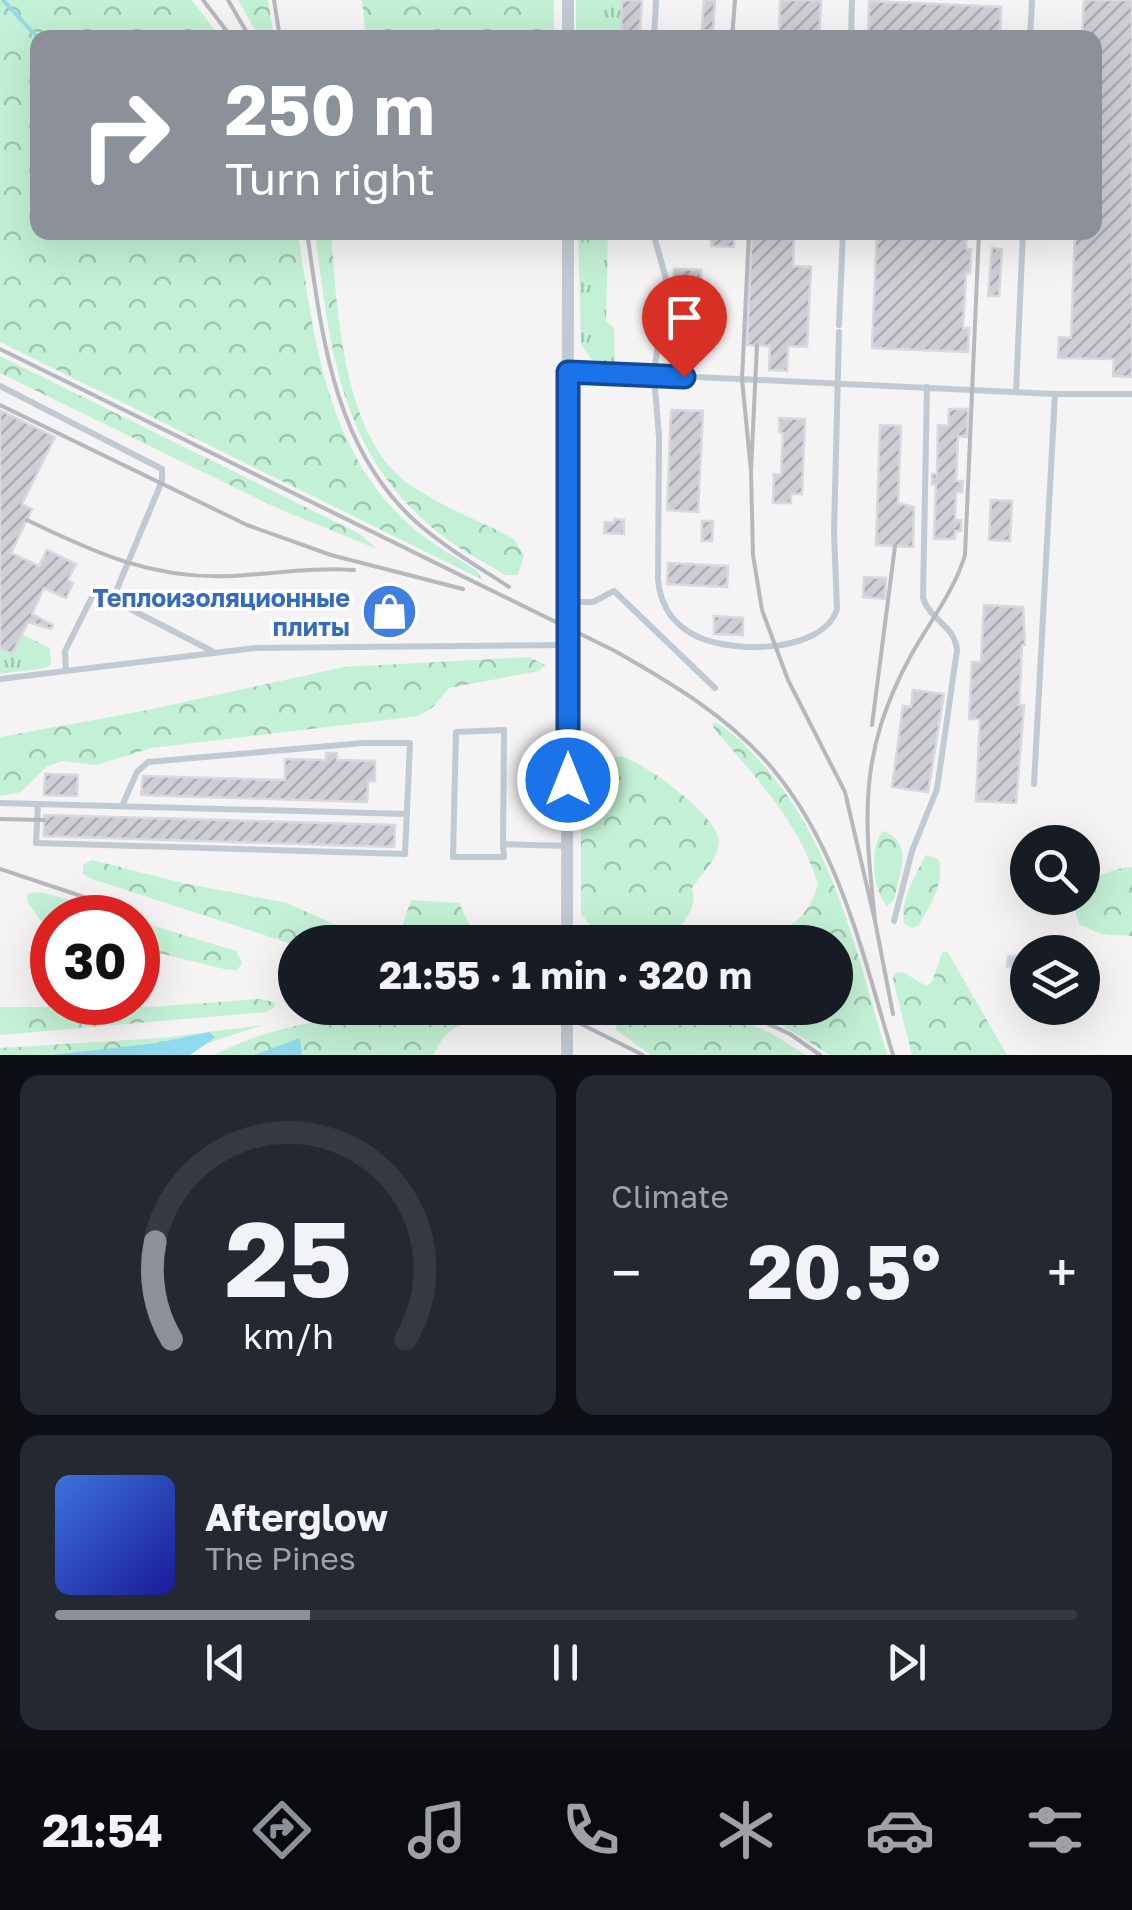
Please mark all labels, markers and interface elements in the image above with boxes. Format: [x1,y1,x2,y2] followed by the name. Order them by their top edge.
[225,66,435,150] text: 250 m
[60,70,190,200] icon: right
[225,151,435,205] text: Turn right
[642,275,727,378] pin
[657,290,712,345] icon: arrive
[359,581,419,641] shop icon: Теплоизоляционные плиты
[92,582,350,642] place label: Теплоизоляционные плиты
[516,728,620,832] position arrow
[1010,825,1100,1025] map controls
[1010,825,1100,915] button: search
[30,895,160,1025] speed limit sign: 30
[1010,935,1100,1025] button: layers
[379,952,752,997] text: 21:55 · 1 min · 320 m
[611,1177,729,1215] text: Climate
[225,1195,351,1320] text: 25
[747,1225,941,1316] text: 20.5°
[611,1239,641,1305] text: −
[1047,1239,1077,1305] text: +
[243,1314,333,1357] text: km/h
[205,1494,388,1539] text: Afterglow
[205,1539,356,1577] text: The Pines
[198,1635,253,1690] icon: previous
[538,1635,593,1690] icon: pause
[879,1635,934,1690] icon: next
[247,1795,317,1865] icon: directions
[402,1795,472,1865] icon: music
[556,1795,626,1865] icon: phone
[711,1795,781,1865] icon: climate
[865,1795,935,1865] icon: car
[1020,1795,1090,1865] icon: filters
[42,1803,163,1857] text: 21:54

